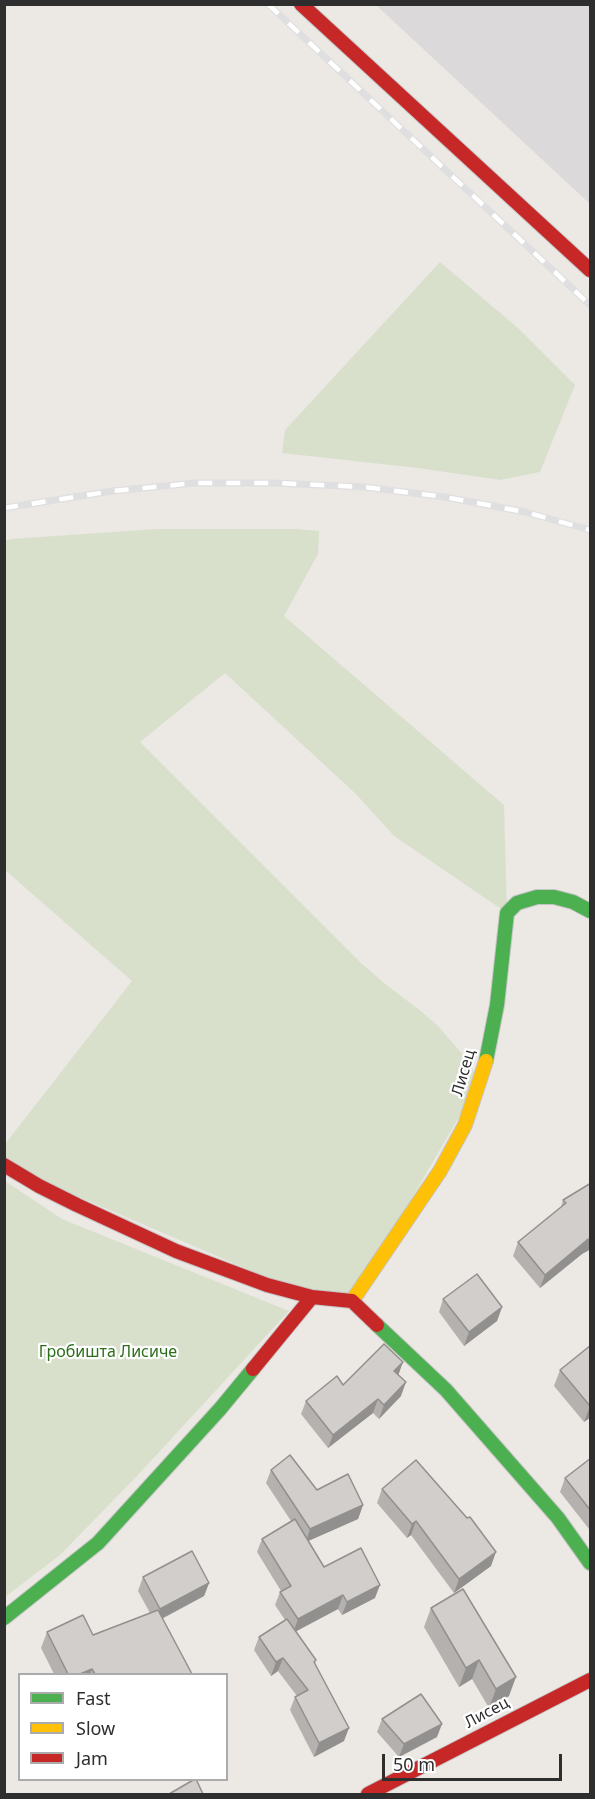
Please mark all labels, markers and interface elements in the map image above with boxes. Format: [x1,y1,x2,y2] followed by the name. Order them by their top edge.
[448,1048,480,1098] street label: Лисец
[39,1342,177,1362] park label: Гробишта Лисиче
[18,1673,228,1781] legend
[76,1686,111,1710] text: Fast
[462,1693,512,1733] street label: Лисец
[76,1716,115,1740] text: Slow
[385,1742,565,1780] scale bar
[76,1746,108,1770] text: Jam
[393,1752,435,1776] text: 50 m

